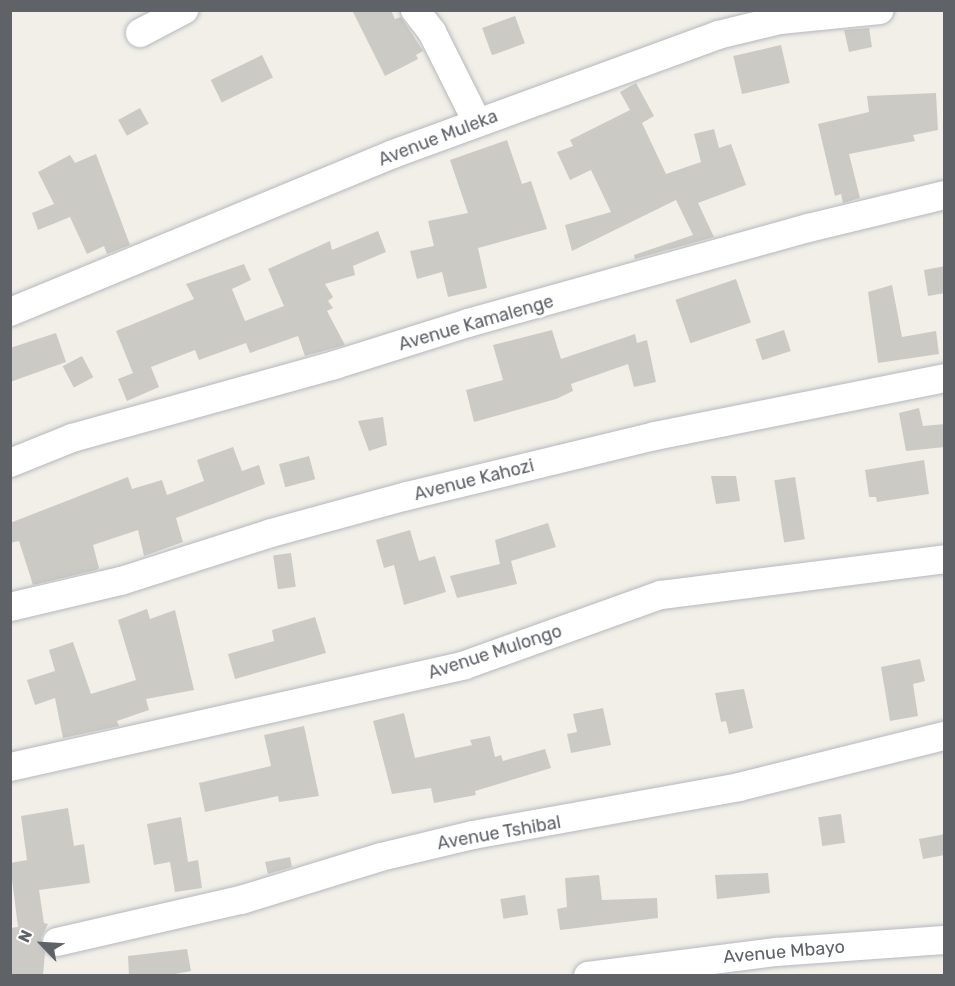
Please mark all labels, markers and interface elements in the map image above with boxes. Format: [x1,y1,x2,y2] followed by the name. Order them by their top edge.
[375,105,501,171] street label: Avenue Muleka
[396,291,556,355] street label: Avenue Kamalenge
[412,455,536,505] street label: Avenue Kahozi
[425,620,565,684] street label: Avenue Mulongo
[435,811,563,855] street label: Avenue Tshibal
[12,914,72,974] north arrow
[14,927,36,945] text: N
[722,936,846,968] street label: Avenue Mbayo

